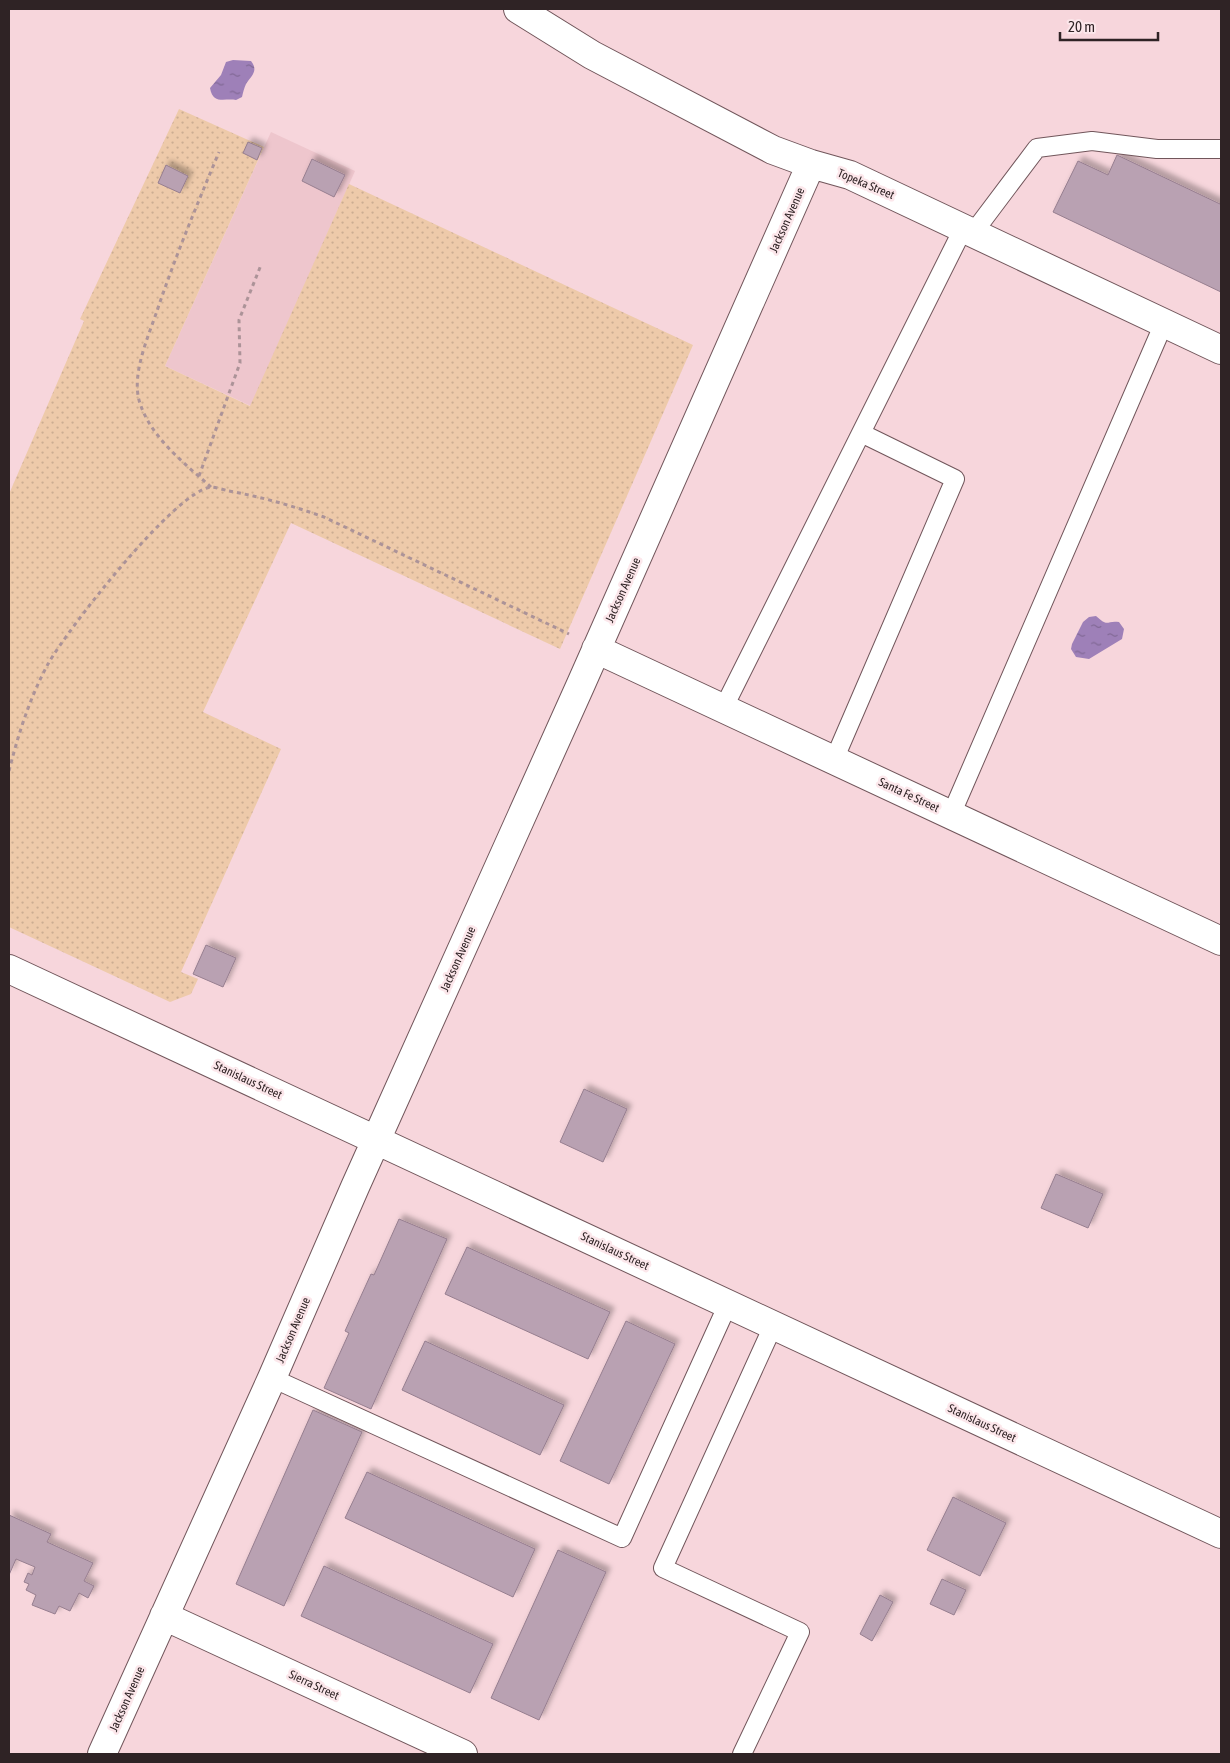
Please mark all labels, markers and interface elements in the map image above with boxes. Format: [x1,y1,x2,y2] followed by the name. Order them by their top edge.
[1060,10,1158,42] scale bar
[1068,18,1095,35] text: 20 m
[836,166,897,202] street label: Topeka Street
[766,185,808,255] street label: Jackson Avenue
[602,555,644,625] street label: Jackson Avenue
[877,775,942,815] street label: Santa Fe Street
[437,924,479,994] street label: Jackson Avenue
[212,1058,285,1102] street label: Stanislaus Street
[579,1229,652,1273] street label: Stanislaus Street
[273,1295,313,1365] street label: Jackson Avenue
[946,1401,1019,1445] street label: Stanislaus Street
[106,1664,148,1734] street label: Jackson Avenue
[287,1667,342,1703] street label: Sierra Street

